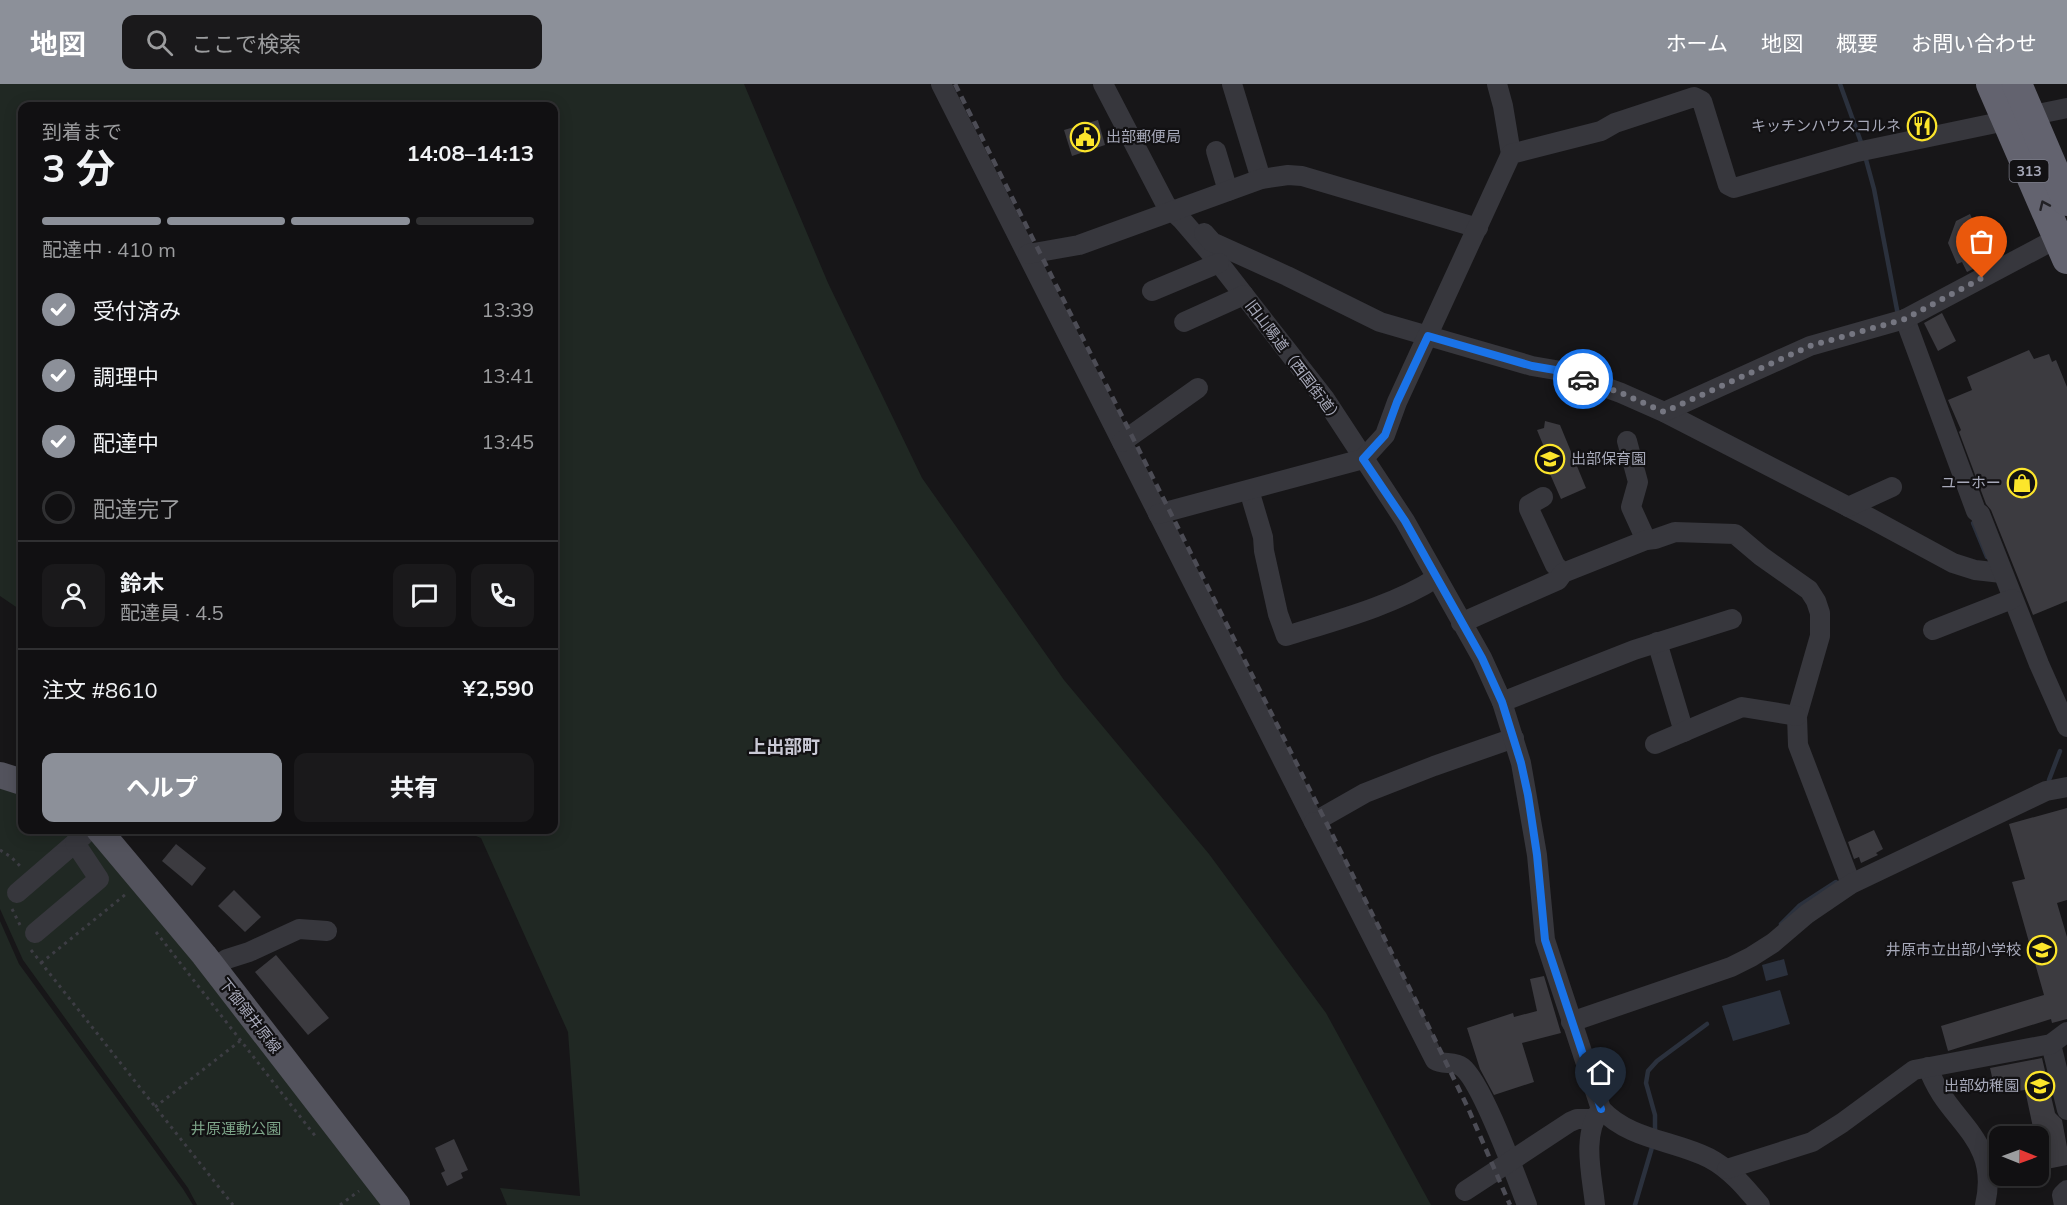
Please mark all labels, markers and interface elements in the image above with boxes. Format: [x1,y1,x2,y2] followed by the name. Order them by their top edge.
[122,15,542,69] search box
[30,26,86,61] text: 地図
[143,26,176,59] icon: search
[191,30,301,58] text: ここで検索
[1666,30,1728,56] text: ホーム
[1761,30,1803,56] text: 地図
[1836,30,1878,56] text: 概要
[1911,30,2037,56] text: お問い合わせ
[1906,110,1938,142] restaurant icon: キッチンハウスコルネ
[1751,116,1901,135] place label: キッチンハウスコルネ
[42,119,122,144] text: 到着まで
[1069,121,1101,153] public building icon: 出部郵便局
[1106,127,1181,146] place label: 出部郵便局
[406,139,534,167] text: 14:08–14:13
[42,143,115,192] text: 3 分
[2010,160,2048,182] road number: 313
[2039,201,2051,212] one-way arrow
[1956,216,2007,278] pin
[1965,225,1998,258] icon: bag
[42,237,176,262] text: 配達中 · 410 m
[42,293,75,326] icon: check
[1242,296,1347,427] street label: 旧山陽道（西国街道）
[93,297,181,325] text: 受付済み
[481,297,534,322] text: 13:39
[1553,349,1613,409] courier
[42,359,75,392] icon: check
[93,363,159,391] text: 調理中
[481,363,534,388] text: 13:41
[1567,363,1600,396] icon: car
[42,425,75,458] icon: check
[93,429,159,457] text: 配達中
[481,429,534,454] text: 13:45
[1534,443,1566,475] school or university icon: 出部保育園
[1571,449,1646,468] place label: 出部保育園
[2006,467,2038,499] shop icon: ユーホー
[1941,473,2001,492] place label: ユーホー
[93,495,181,523] text: 配達完了
[42,564,105,627] button: person
[393,564,456,627] button: chat
[471,564,534,627] button: phone
[120,569,164,597] text: 鈴木
[120,600,224,625] text: 配達員 · 4.5
[463,674,534,702] text: ¥2,590
[42,676,158,704] text: 注文 #8610
[748,735,820,758] district label: 上出部町
[42,753,282,822] button: ヘルプ
[294,753,534,822] button: 共有
[2026,934,2058,966] school or university icon: 井原市立出部小学校
[1886,940,2021,959] place label: 井原市立出部小学校
[215,974,286,1057] street label: 下御領井原線
[1575,1047,1626,1109] pin
[1584,1056,1617,1089] icon: home
[2024,1070,2056,1102] school or university icon: 出部幼稚園
[1944,1076,2019,1095] place label: 出部幼稚園
[191,1119,281,1138] park label: 井原運動公園
[1989,1126,2049,1186] north arrow
[1989,1126,2049,1186] map controls

